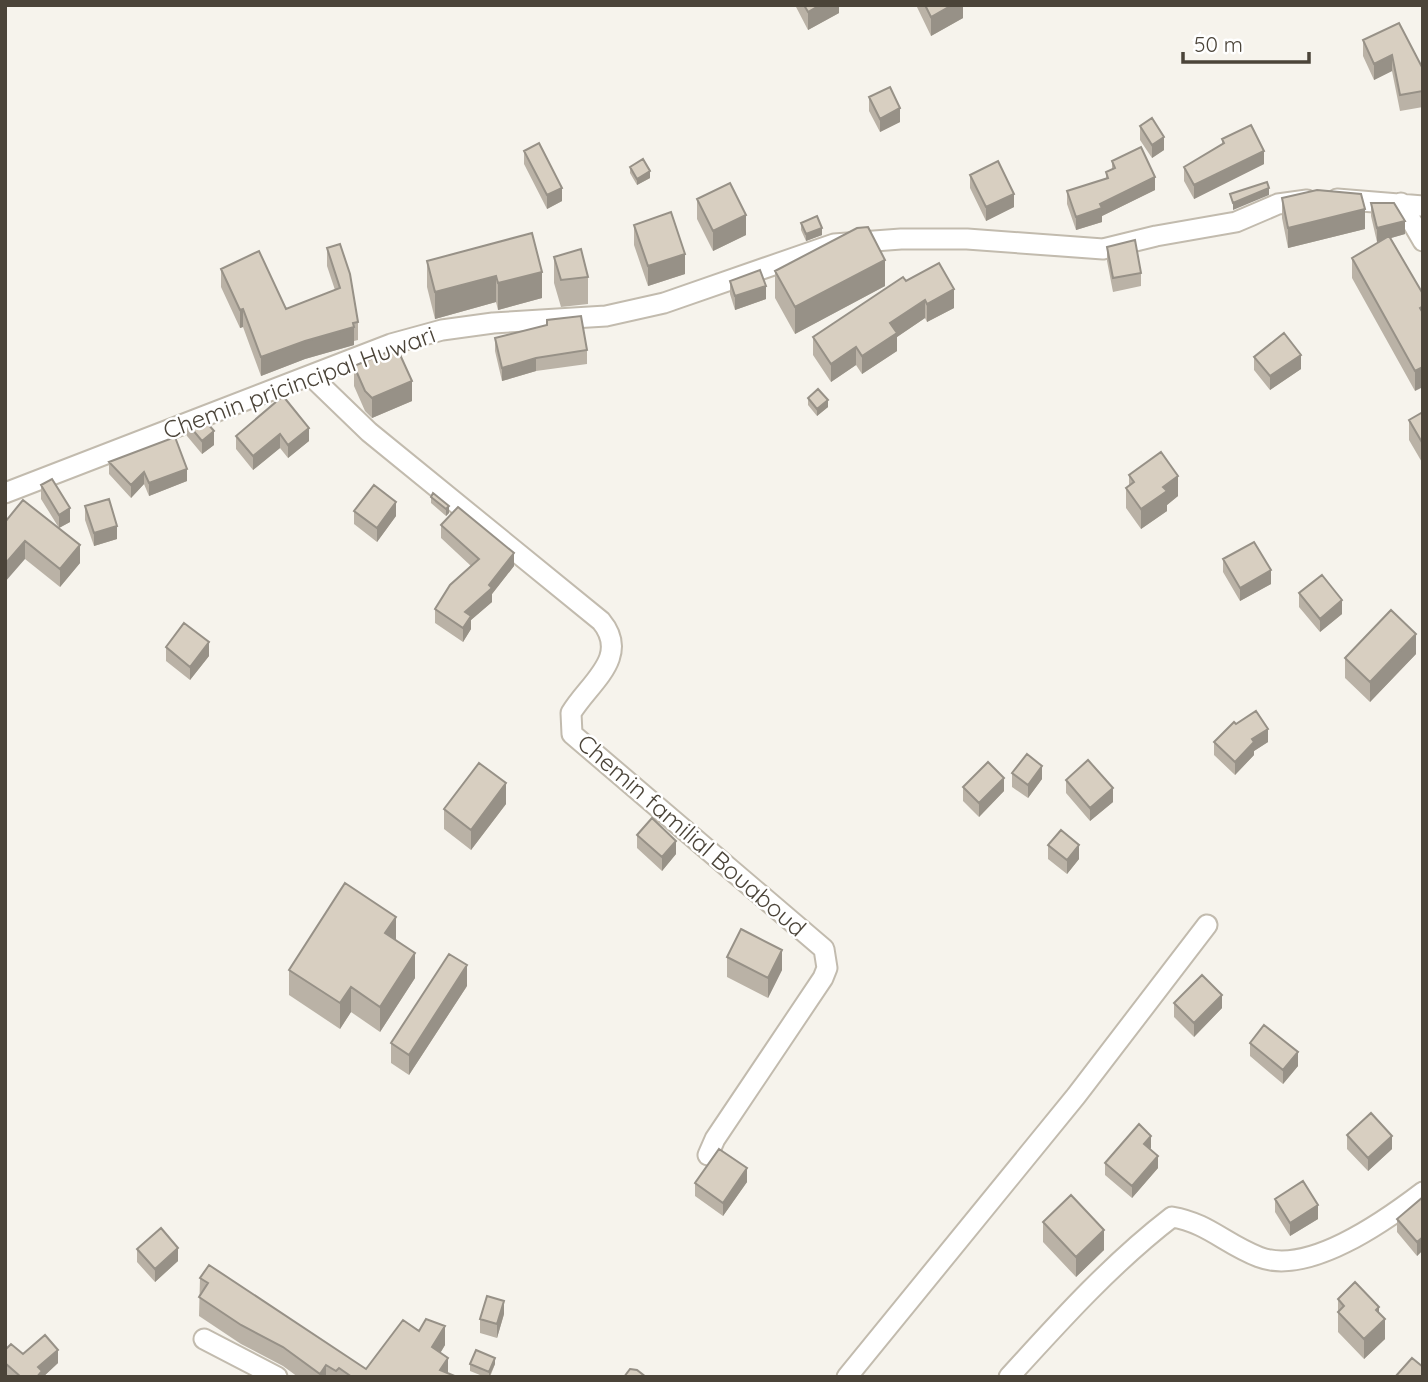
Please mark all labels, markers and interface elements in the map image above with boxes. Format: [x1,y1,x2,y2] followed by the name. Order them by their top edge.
[1183,21,1309,65] scale bar
[1194,31,1243,57] text: 50 m
[159,319,439,445] street label: Chemin pricincipal Huwari
[571,727,813,943] street label: Chemin familial Bouaboud

